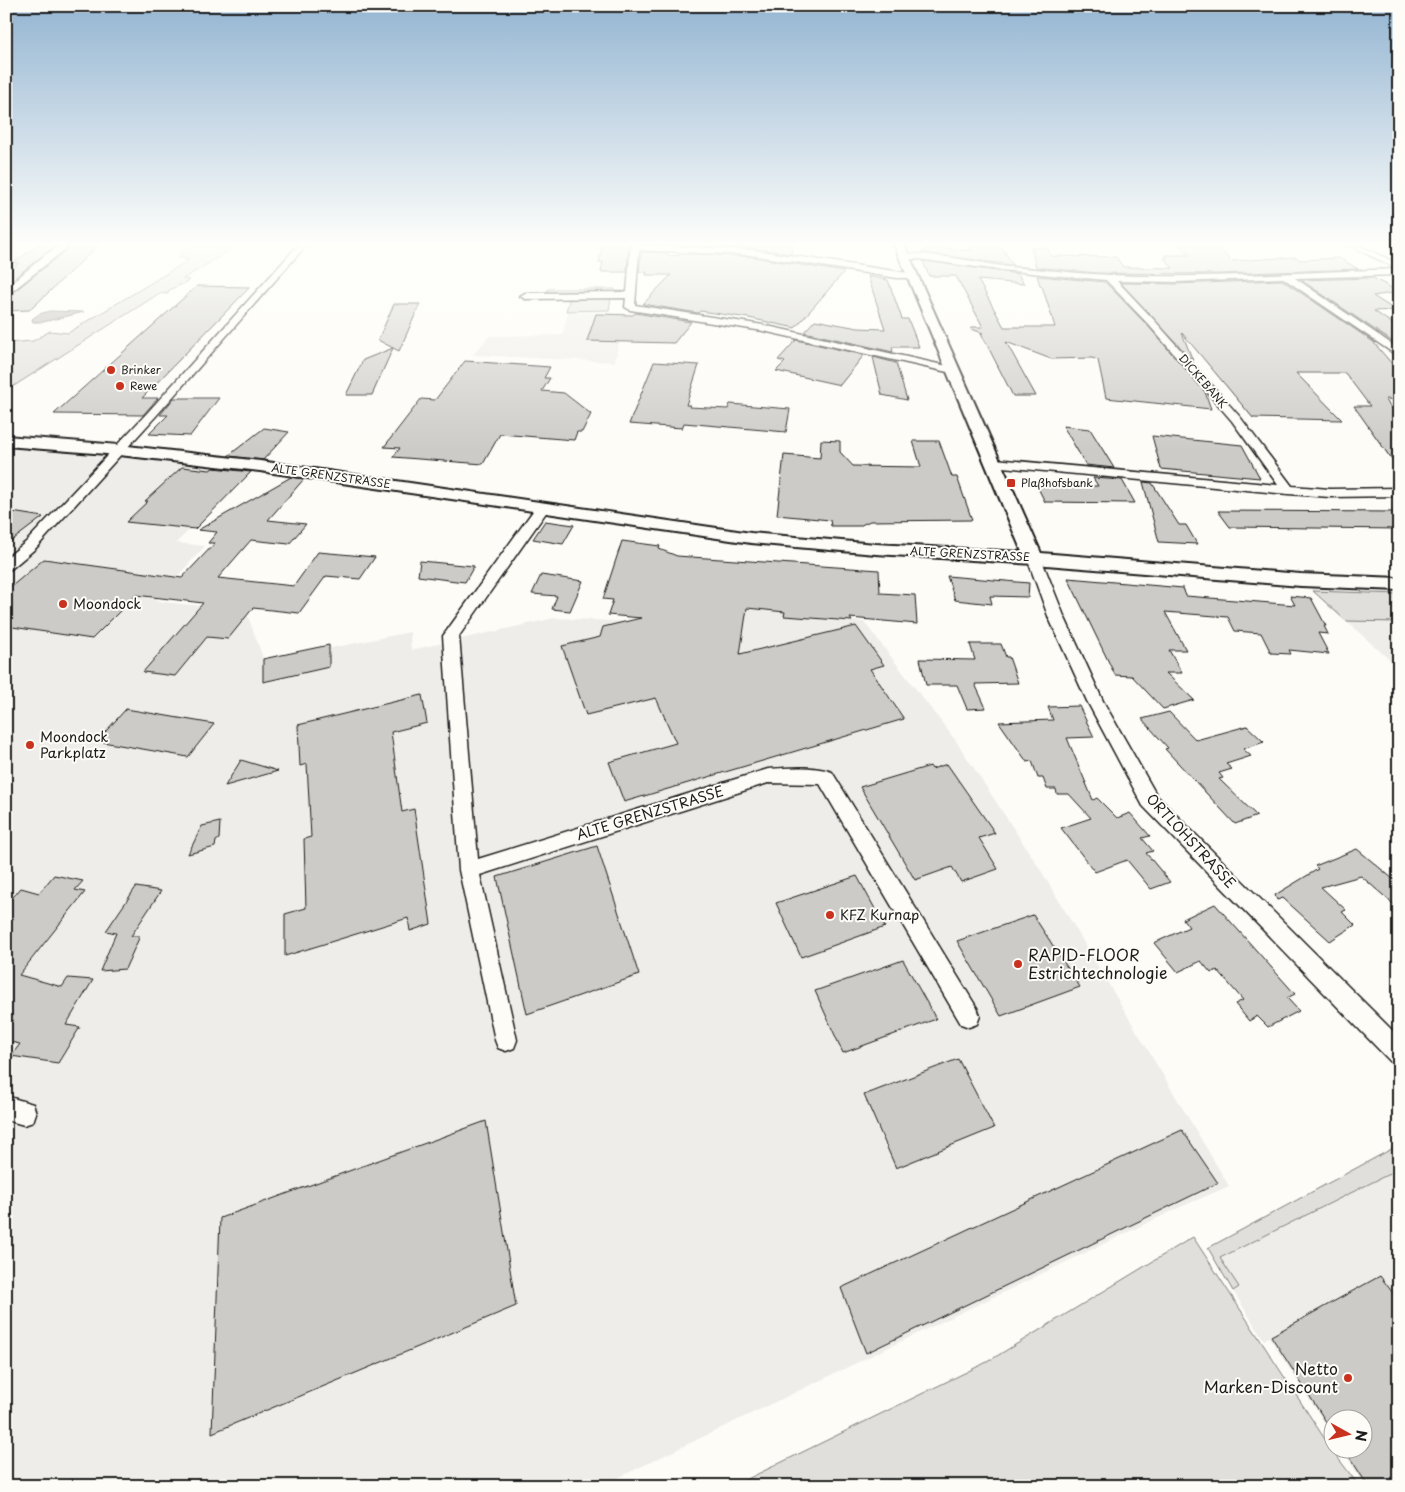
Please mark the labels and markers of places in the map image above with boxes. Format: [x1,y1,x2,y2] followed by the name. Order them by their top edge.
[121,361,162,378] place label: Brinker
[105,364,117,376] marker: Brinker
[130,377,157,394] place label: Rewe
[114,380,126,392] marker: Rewe
[1021,474,1093,491] place label: Plaßhofsbank
[1005,477,1017,489] marker: Plaßhofsbank
[73,593,141,614] place label: Moondock
[57,598,69,610] marker: Moondock
[40,726,108,763] place label: Moondock Parkplatz
[24,739,36,751] marker: Moondock Parkplatz
[840,904,919,925] place label: KFZ Kurnap
[824,909,836,921] marker: KFZ Kurnap
[1028,942,1167,984] place label: RAPID-FLOOR Estrichtechnologie
[1012,958,1024,970] marker: RAPID-FLOOR Estrichtechnologie
[1204,1356,1338,1398] place label: Netto Marken-Discount
[1342,1372,1354,1384] marker: Netto Marken-Discount

